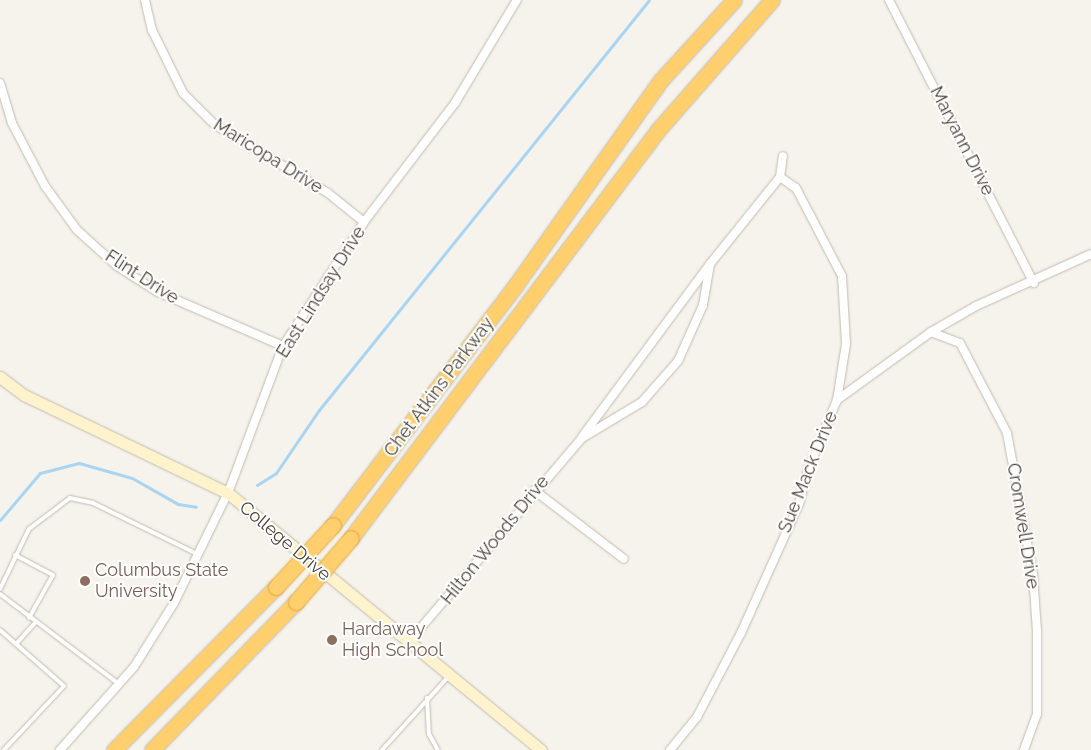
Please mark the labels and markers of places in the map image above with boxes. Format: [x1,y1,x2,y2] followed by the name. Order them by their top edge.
[95,560,228,602] place label: Columbus State University
[79,575,91,587] marker: Columbus State University
[342,619,443,662] place label: Hardaway High School
[326,634,338,646] marker: Hardaway High School

